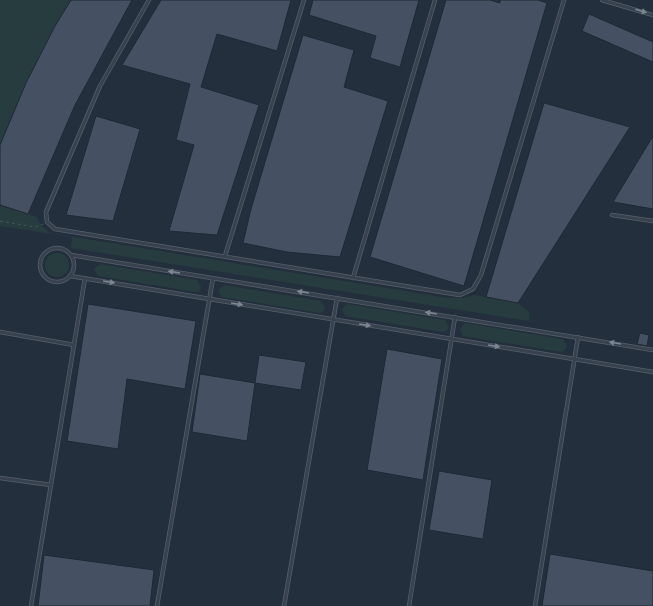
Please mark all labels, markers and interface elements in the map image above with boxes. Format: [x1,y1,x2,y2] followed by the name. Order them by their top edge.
[635,8,647,14] one-way arrow
[168,268,180,274] one-way arrow
[103,280,115,286] one-way arrow
[297,289,309,295] one-way arrow
[231,301,243,307] one-way arrow
[425,310,437,316] one-way arrow
[359,322,372,328] one-way arrow
[608,340,621,346] one-way arrow
[488,343,500,349] one-way arrow

